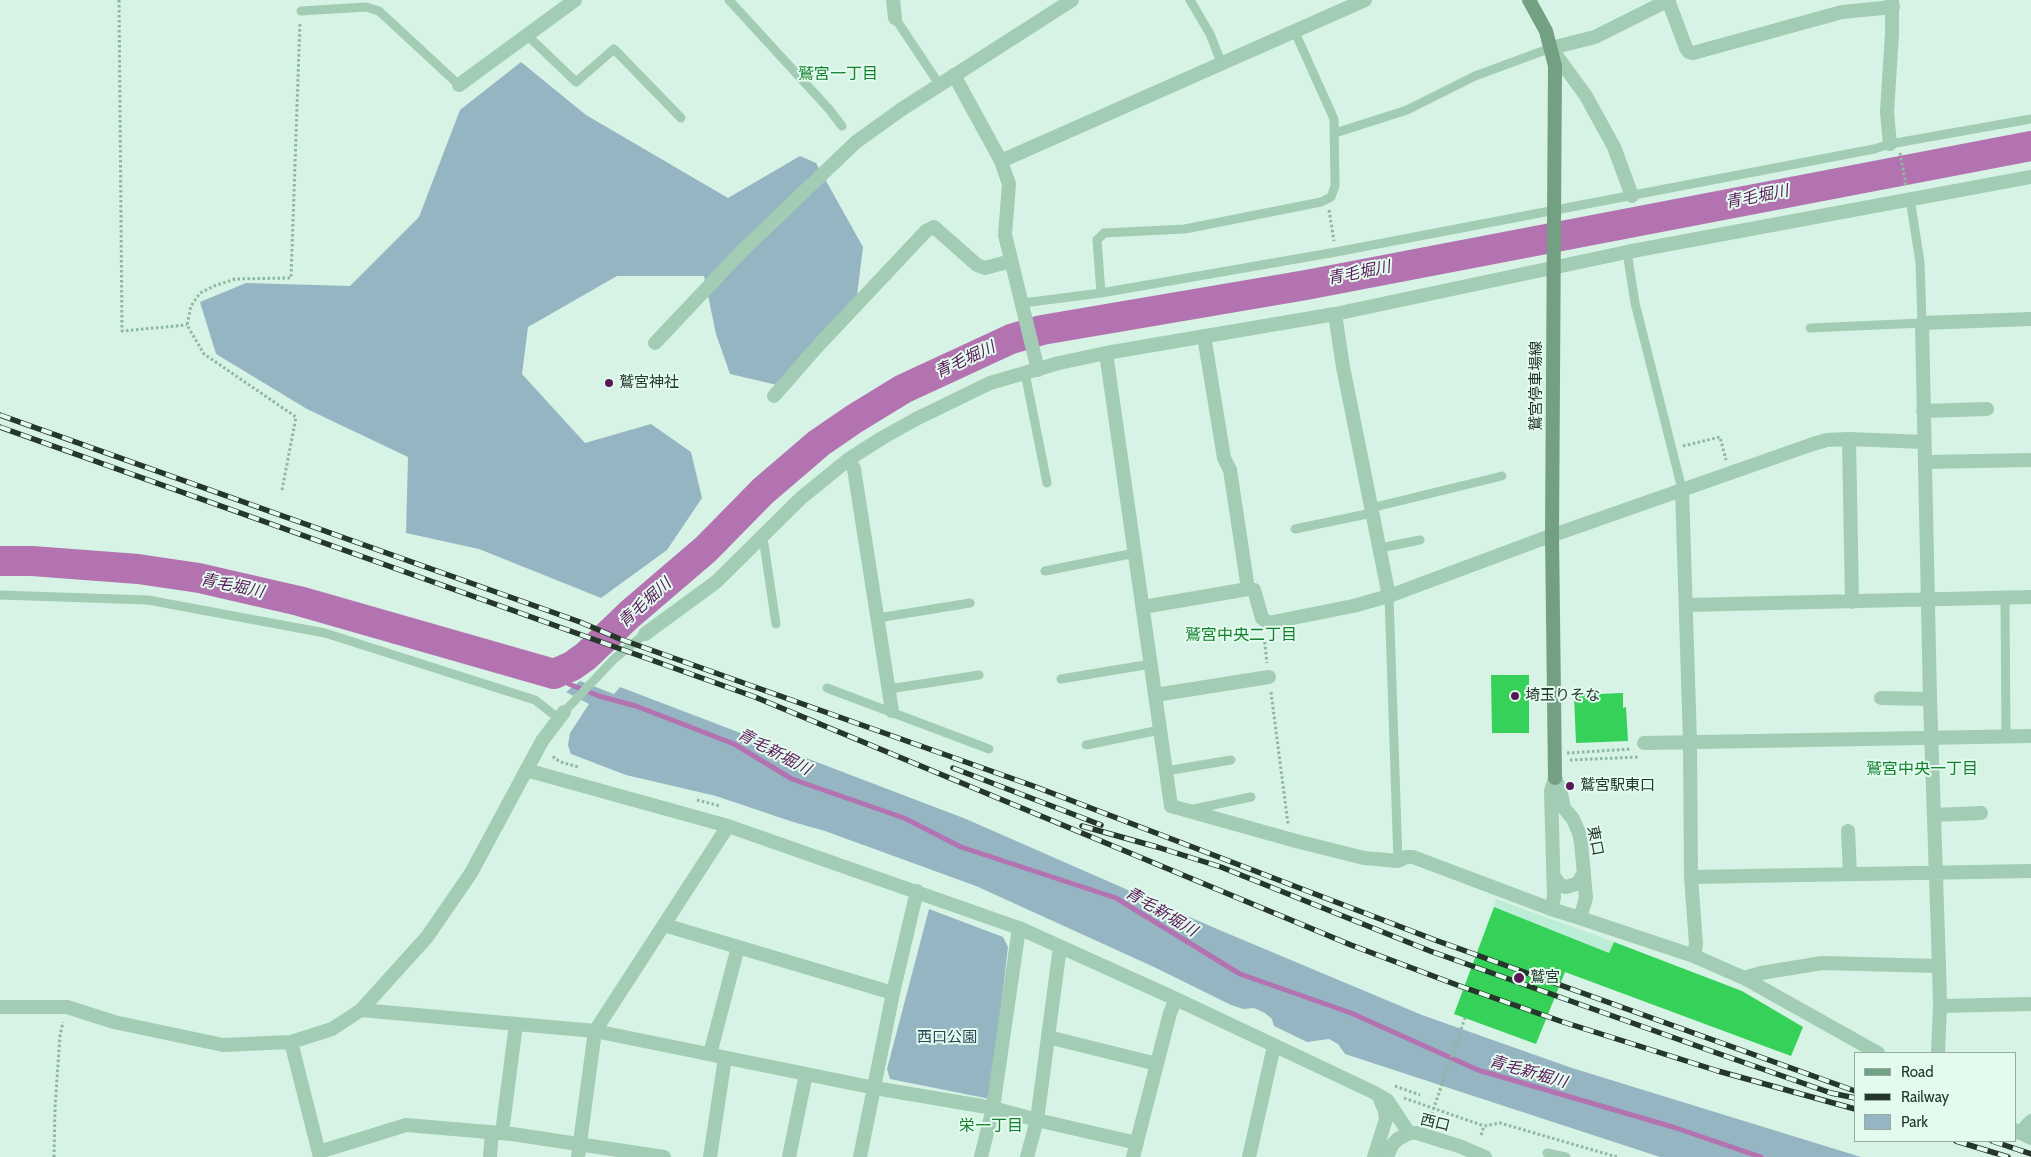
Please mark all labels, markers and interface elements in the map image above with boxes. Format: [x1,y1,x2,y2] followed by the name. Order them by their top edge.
[798,64,878,84] district label: 鷲宮一丁目
[1724,181,1790,213] water label: 青毛堀川
[1326,257,1392,289] water label: 青毛堀川
[932,338,998,382] water label: 青毛堀川
[1528,341,1546,431] street label: 鷲宮停車場線
[619,374,679,392] place label: 鷲宮神社
[603,377,615,389] marker: 鷲宮神社
[199,570,265,602] water label: 青毛堀川
[615,574,675,632] water label: 青毛堀川
[1185,625,1297,645] district label: 鷲宮中央二丁目
[1525,687,1600,705] place label: 埼玉りそな
[1509,690,1521,702] marker: 埼玉りそな
[734,725,814,779] water label: 青毛新堀川
[1866,759,1978,779] district label: 鷲宮中央一丁目
[1580,777,1655,795] place label: 鷲宮駅東口
[1564,780,1576,792] marker: 鷲宮駅東口
[1583,825,1607,857] street label: 東口
[1122,883,1200,941] water label: 青毛新堀川
[1530,969,1560,987] place label: 鷲宮
[1512,971,1526,985] marker: 鷲宮
[917,1029,977,1047] park label: 西口公園
[1487,1052,1569,1092] water label: 青毛新堀川
[1854,1052,2016,1142] legend
[1901,1063,1934,1081] text: Road
[1901,1088,1949,1106] text: Railway
[1418,1111,1452,1135] street label: 西口
[1901,1113,1928,1131] text: Park
[959,1116,1023,1136] district label: 栄一丁目

